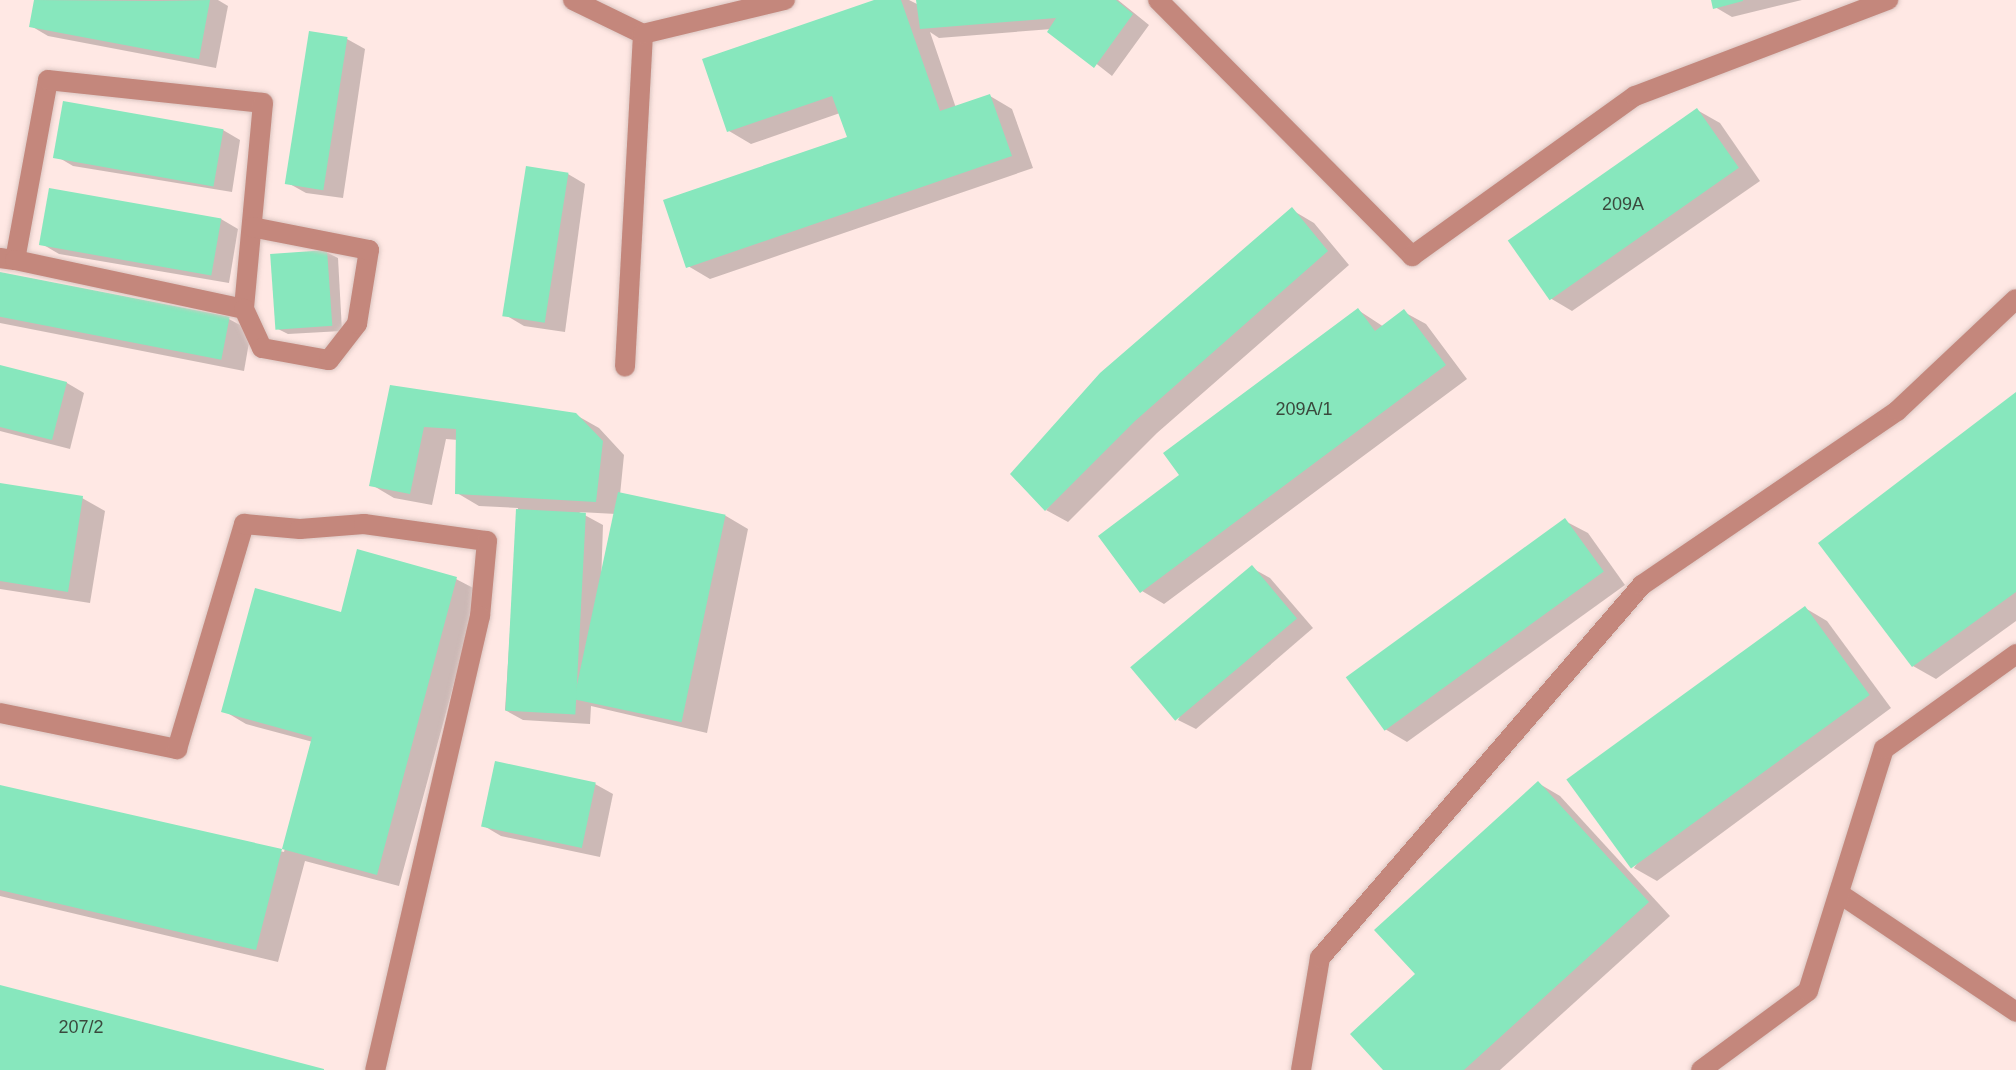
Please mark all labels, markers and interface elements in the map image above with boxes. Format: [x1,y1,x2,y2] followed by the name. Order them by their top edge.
[1602,193,1644,215] house number: 209А
[1275,398,1333,420] house number: 209А/1
[58,1016,104,1038] house number: 207/2

